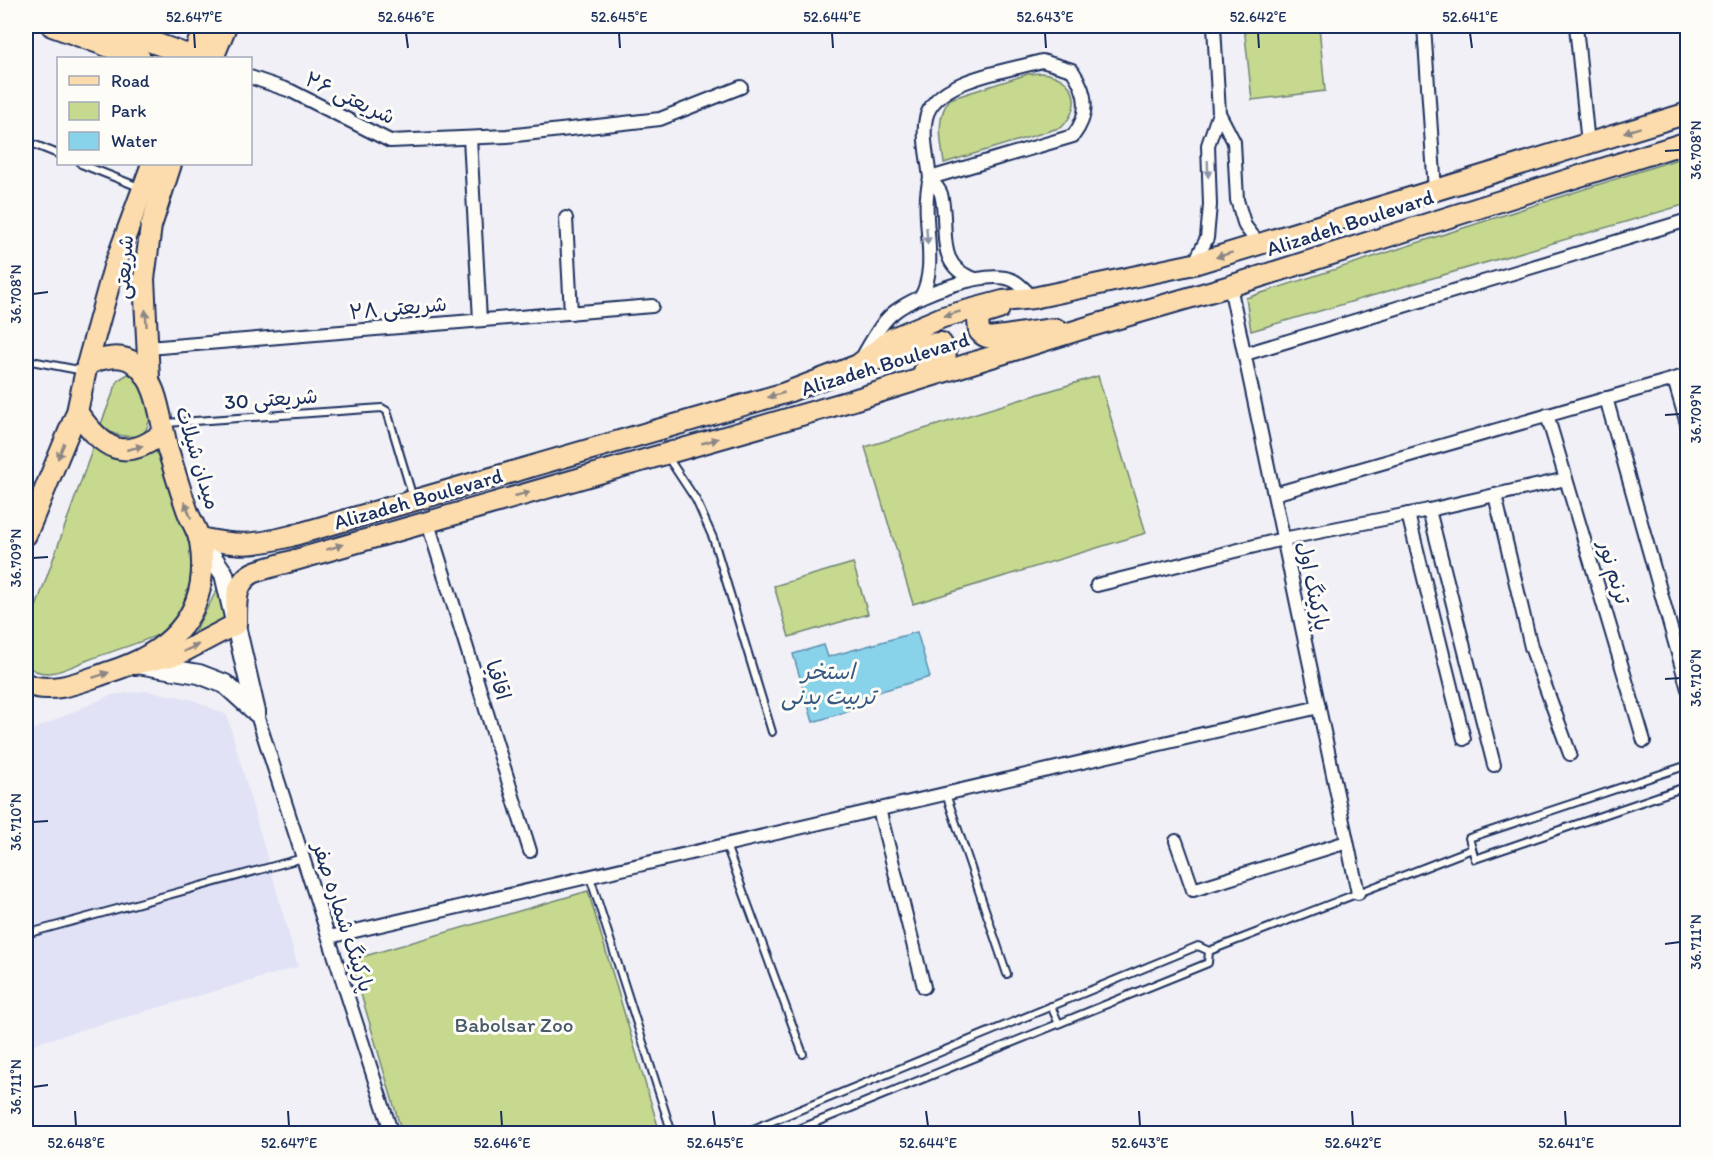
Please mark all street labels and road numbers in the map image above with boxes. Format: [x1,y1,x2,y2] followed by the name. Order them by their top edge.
[301,66,399,131] street label: شریعتی ۲۶
[1263,184,1437,261] street label: Alizadeh Boulevard
[109,234,140,300] street label: شریعتی
[348,291,448,326] street label: شریعتی ۲۸
[798,326,972,401] street label: Alizadeh Boulevard
[223,383,319,416] street label: شریعتی 30
[171,403,226,512] street label: میدان شیلات
[331,462,505,535] street label: Alizadeh Boulevard
[1589,536,1636,609] street label: ترنم نور
[1291,539,1335,633] street label: پارکینگ اول
[481,657,516,703] street label: اقاقیا
[306,837,380,995] street label: پارکینگ شماره صفر

